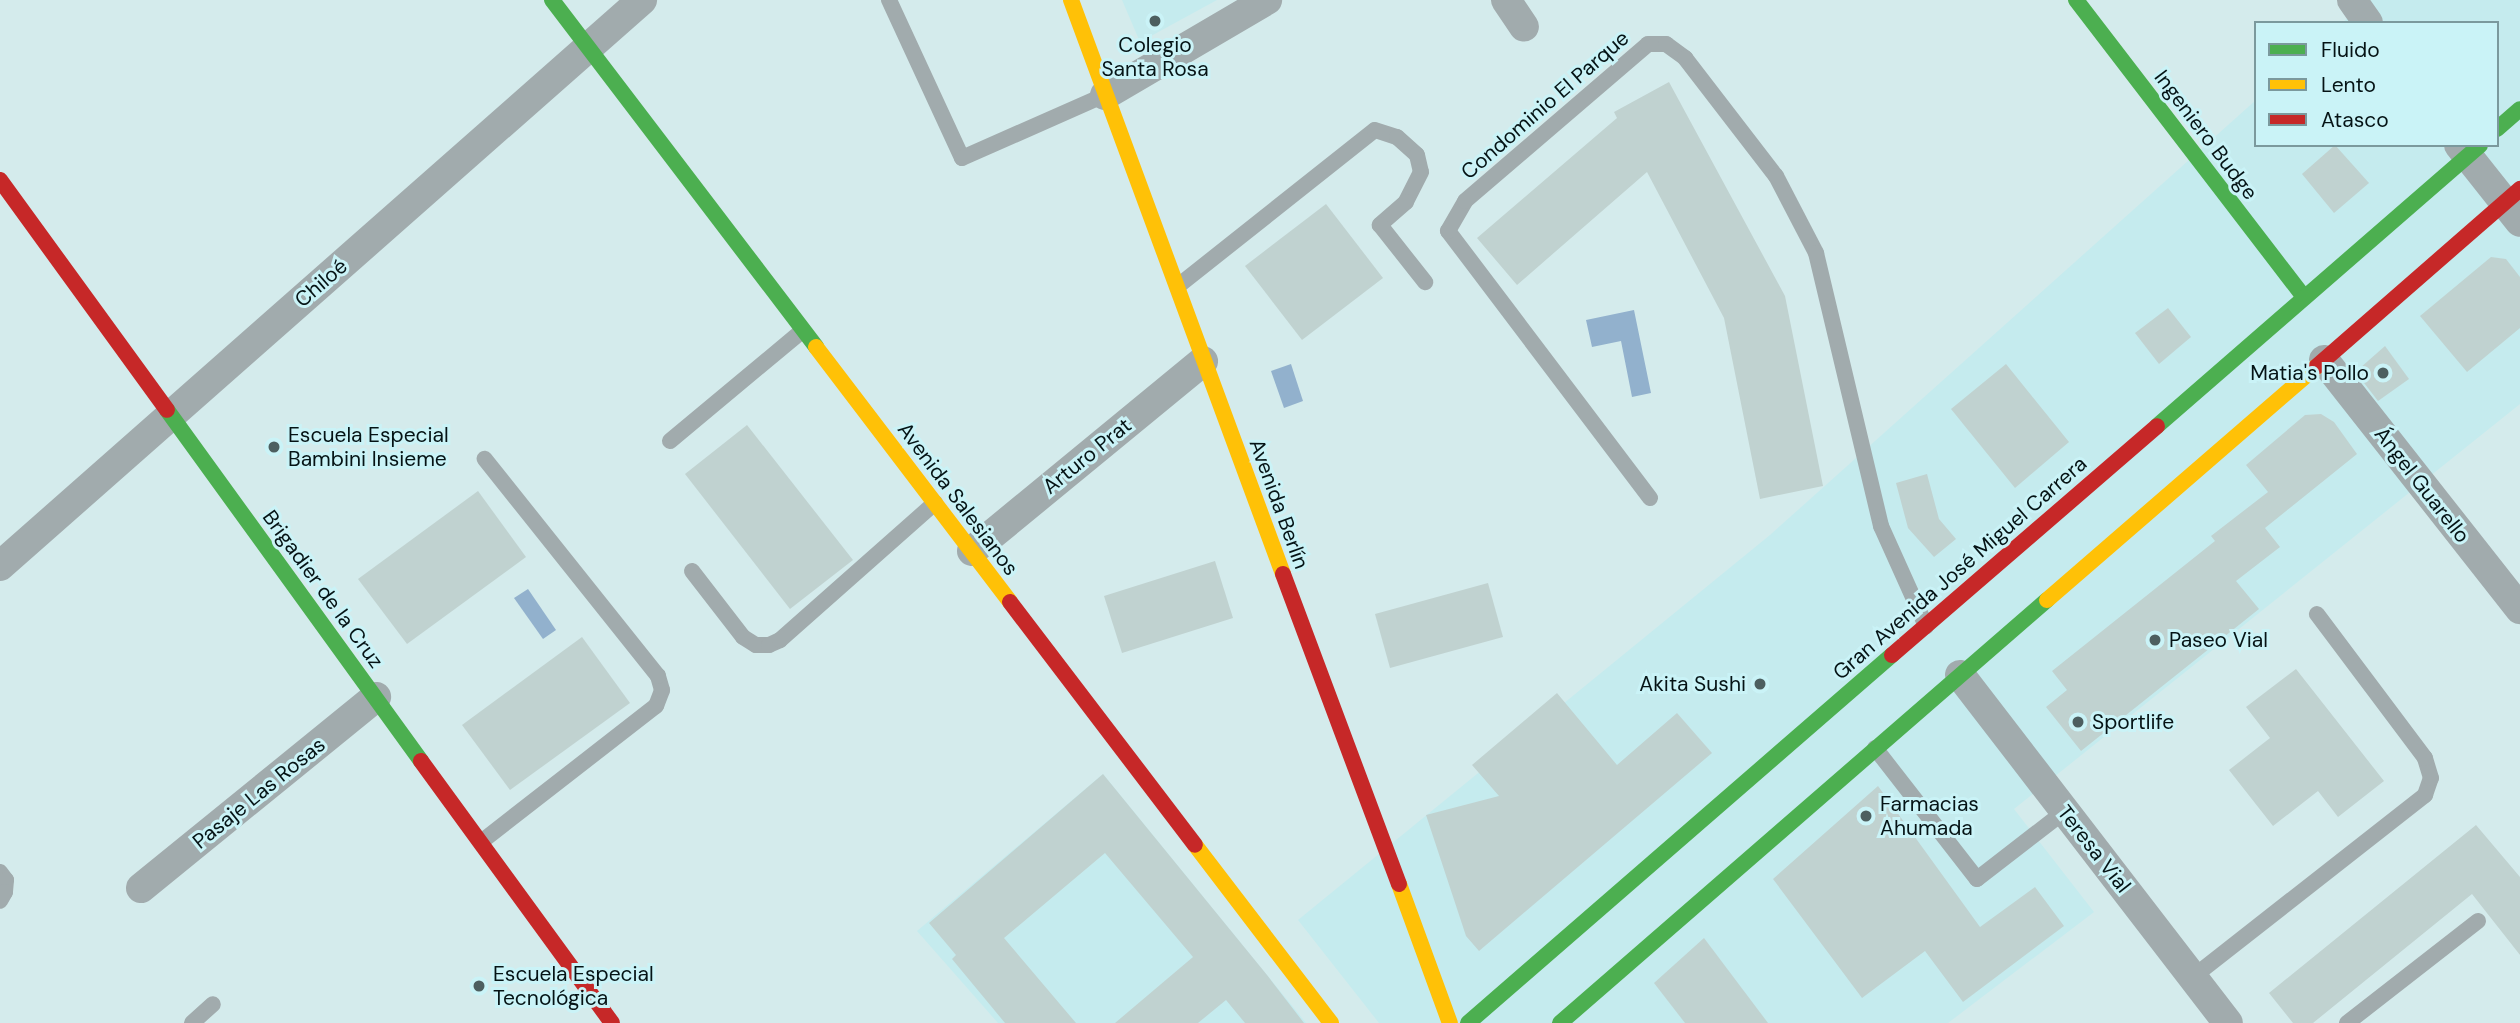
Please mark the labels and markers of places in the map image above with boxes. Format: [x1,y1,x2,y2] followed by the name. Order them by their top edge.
[1147,13,1163,29] marker: Colegio Santa Rosa
[1101,32,1209,82] place label: Colegio Santa Rosa
[2250,360,2369,386] place label: Matia's Pollo
[2375,365,2391,381] marker: Matia's Pollo
[288,422,449,472] place label: Escuela Especial Bambini Insieme
[266,439,282,455] marker: Escuela Especial Bambini Insieme
[2169,627,2268,653] place label: Paseo Vial
[2147,632,2163,648] marker: Paseo Vial
[1639,671,1746,697] place label: Akita Sushi
[1752,676,1768,692] marker: Akita Sushi
[2092,709,2174,735] place label: Sportlife
[2070,714,2086,730] marker: Sportlife
[1880,791,1979,841] place label: Farmacias Ahumada
[1858,808,1874,824] marker: Farmacias Ahumada
[493,961,654,1011] place label: Escuela Especial Tecnológica
[471,978,487,994] marker: Escuela Especial Tecnológica

